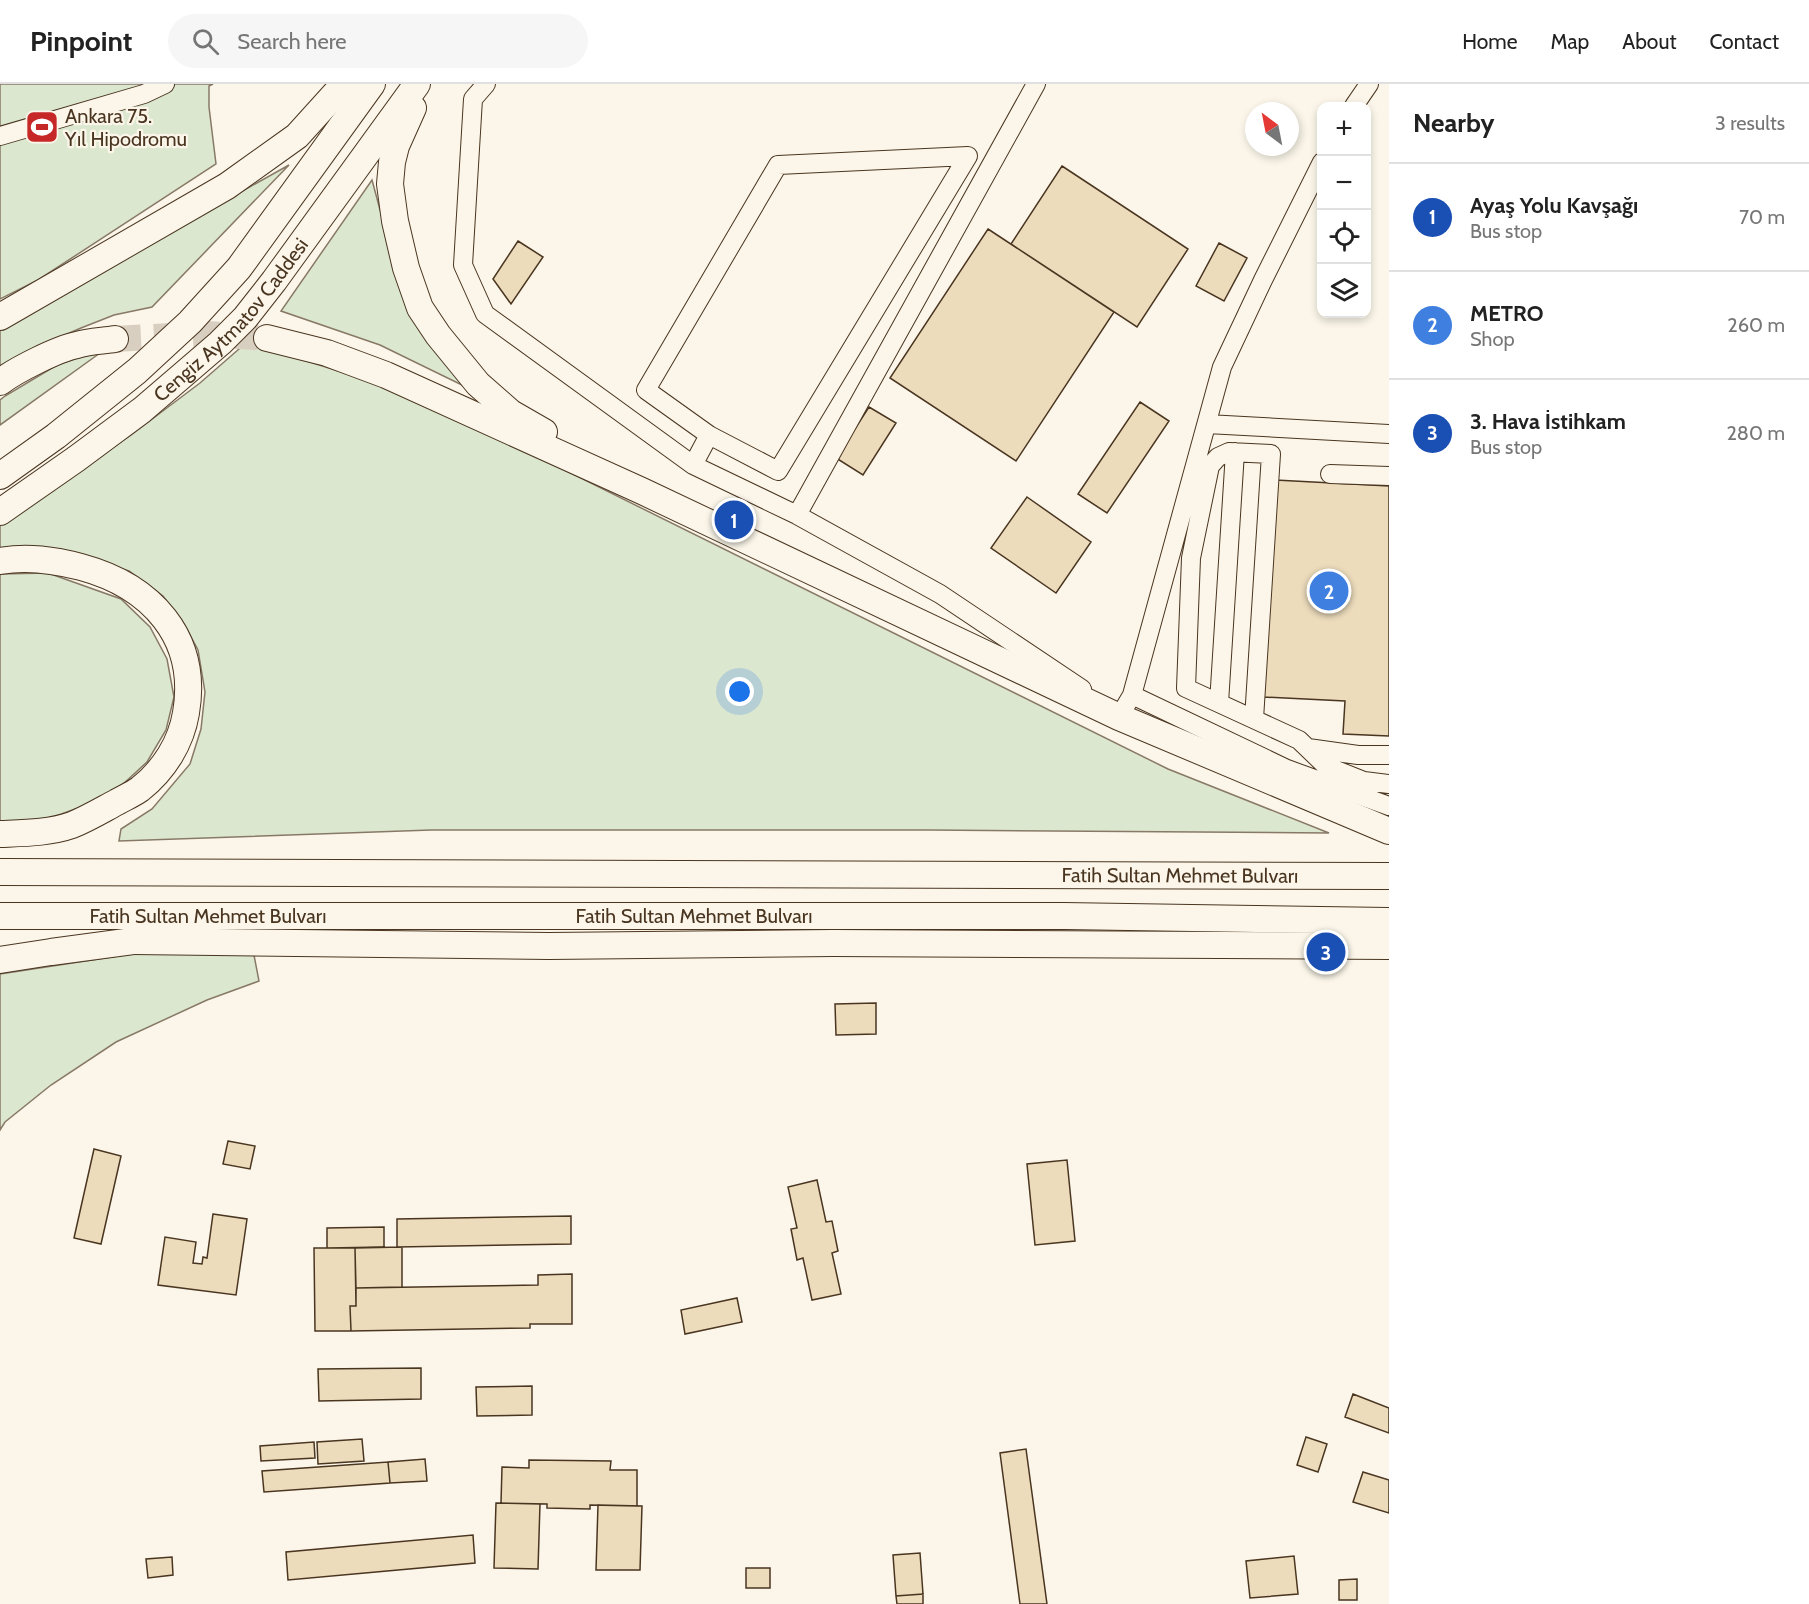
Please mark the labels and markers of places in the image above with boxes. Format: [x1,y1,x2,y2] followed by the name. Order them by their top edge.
[64,104,187,151] place label: Ankara 75. Yıl Hipodromu
[24,109,60,145] sports icon: Ankara 75. Yıl Hipodromu
[714,498,754,542] pin: 1
[1310,568,1348,614] pin: 2
[1306,930,1346,974] pin: 3

